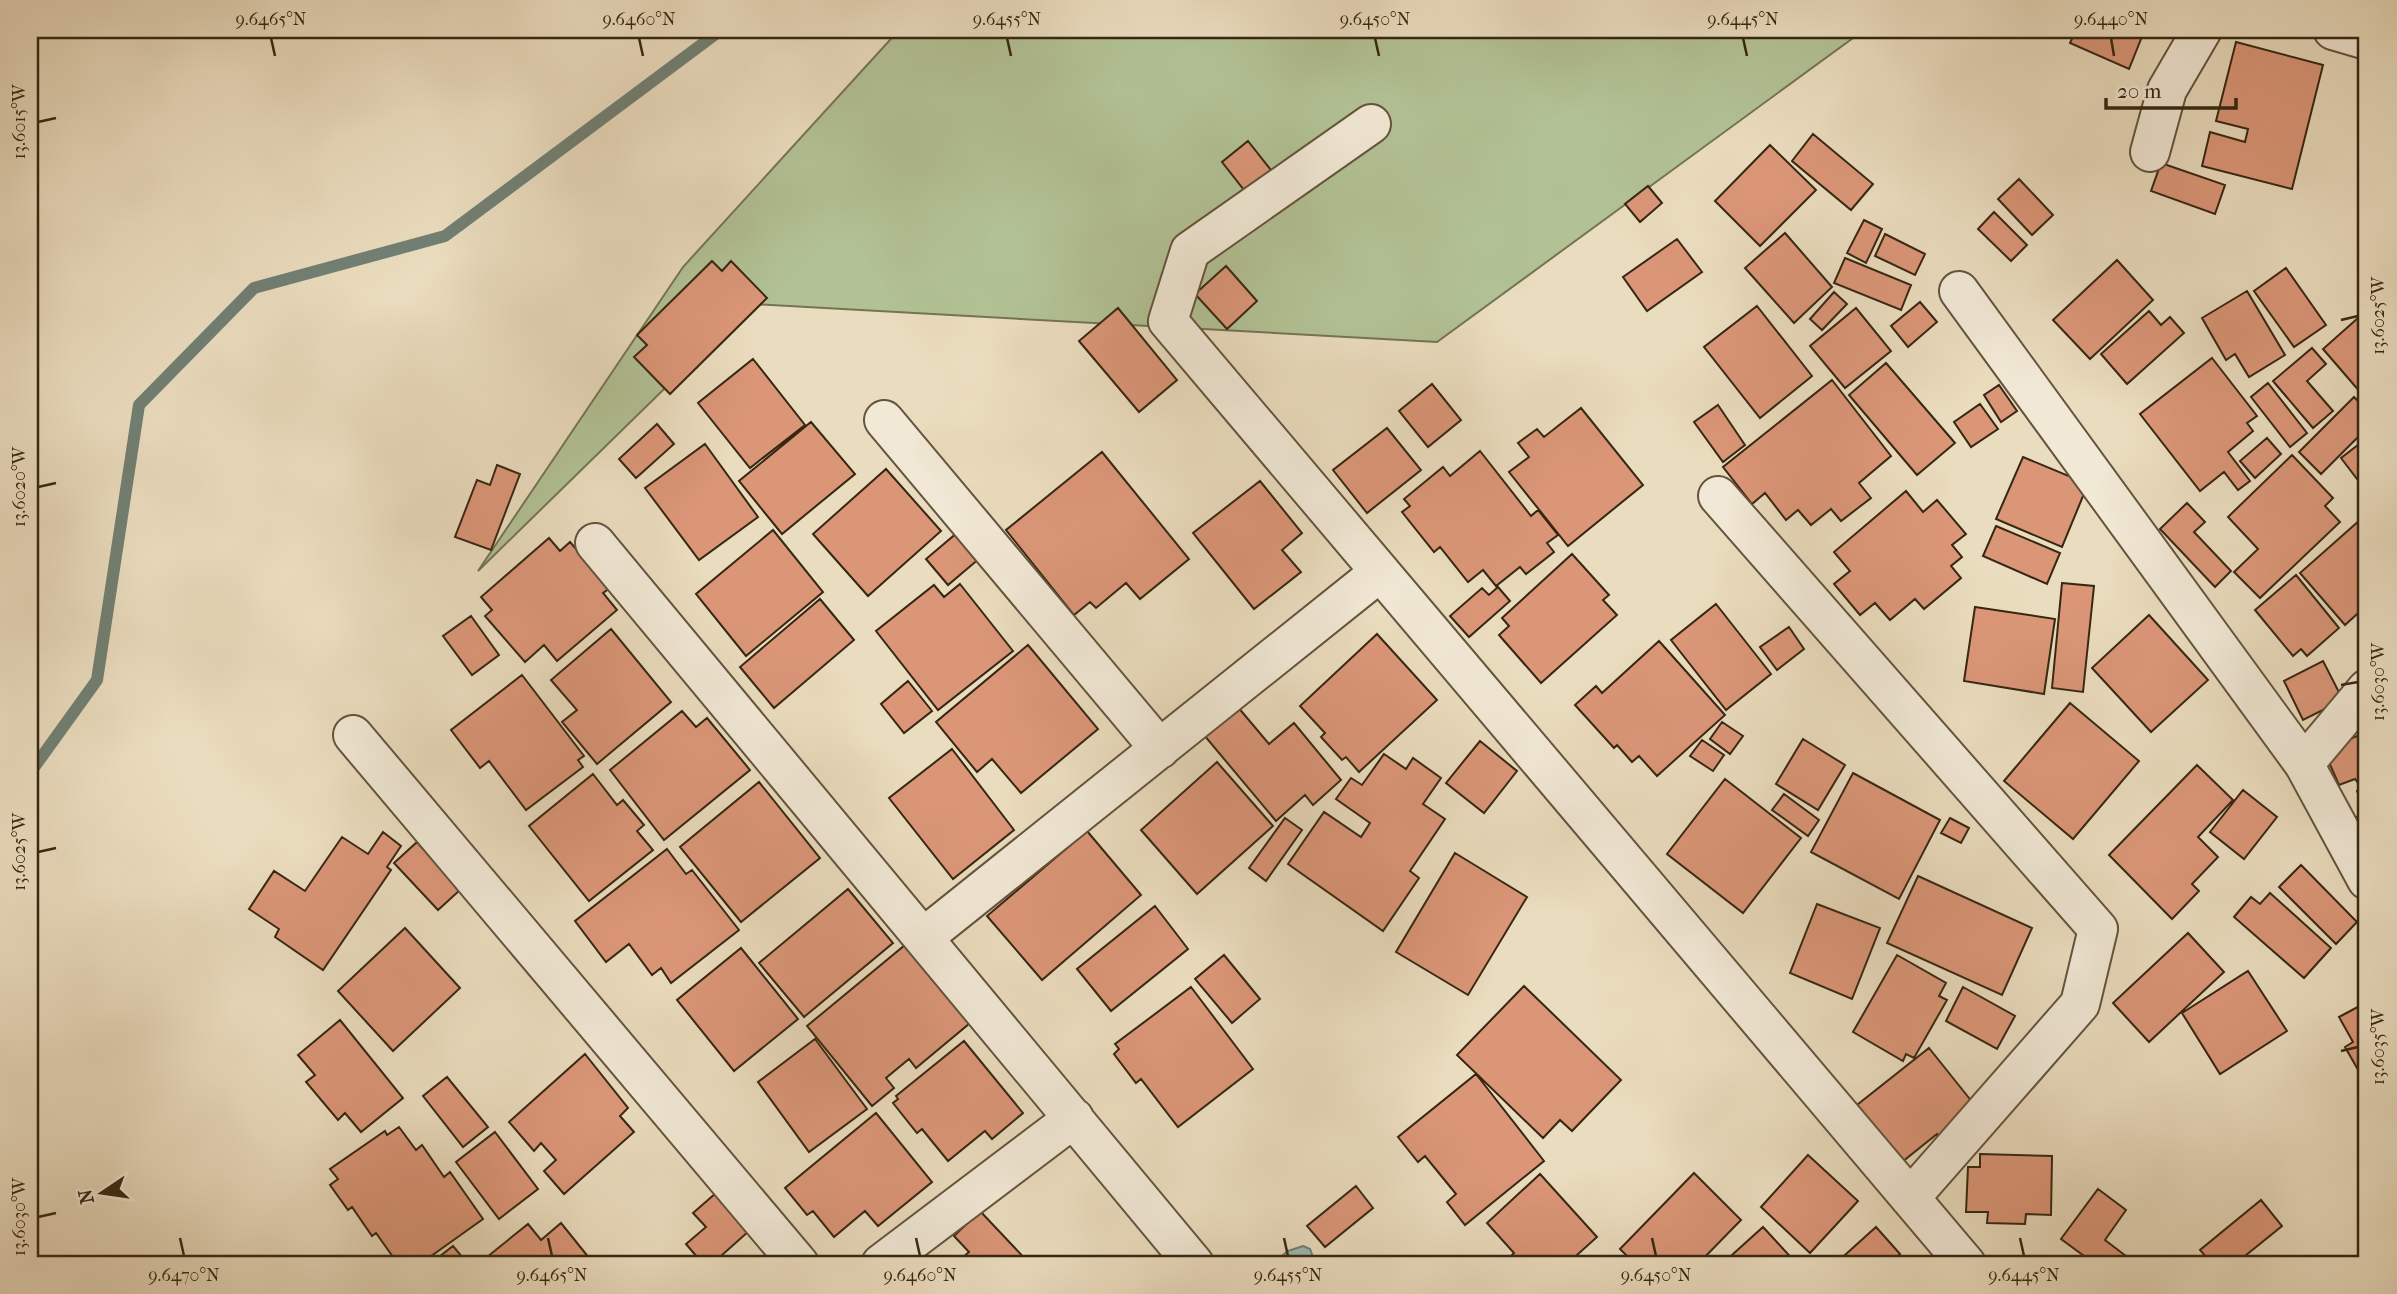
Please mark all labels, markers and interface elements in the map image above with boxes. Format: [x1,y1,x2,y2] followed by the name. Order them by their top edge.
[236,9,307,30] text: 9.6465°N
[602,9,676,30] text: 9.6460°N
[973,9,1042,30] text: 9.6455°N
[1340,9,1411,30] text: 9.6450°N
[1707,9,1779,30] text: 9.6445°N
[2074,9,2148,30] text: 9.6440°N
[2106,66,2236,110] scale bar
[2117,79,2162,103] text: 20 m
[9,83,30,160] text: 13.6015°W
[2368,276,2389,355] text: 13.6025°W
[9,445,30,527] text: 13.6020°W
[2368,641,2389,721] text: 13.6030°W
[9,812,30,891] text: 13.6025°W
[2368,1007,2389,1085] text: 13.6035°W
[66,1158,136,1228] north arrow
[9,1176,30,1256] text: 13.6030°W
[74,1187,99,1206] text: N
[148,1265,220,1286] text: 9.6470°N
[517,1265,588,1286] text: 9.6465°N
[883,1265,957,1286] text: 9.6460°N
[1254,1265,1323,1286] text: 9.6455°N
[1621,1265,1692,1286] text: 9.6450°N
[1988,1265,2060,1286] text: 9.6445°N

